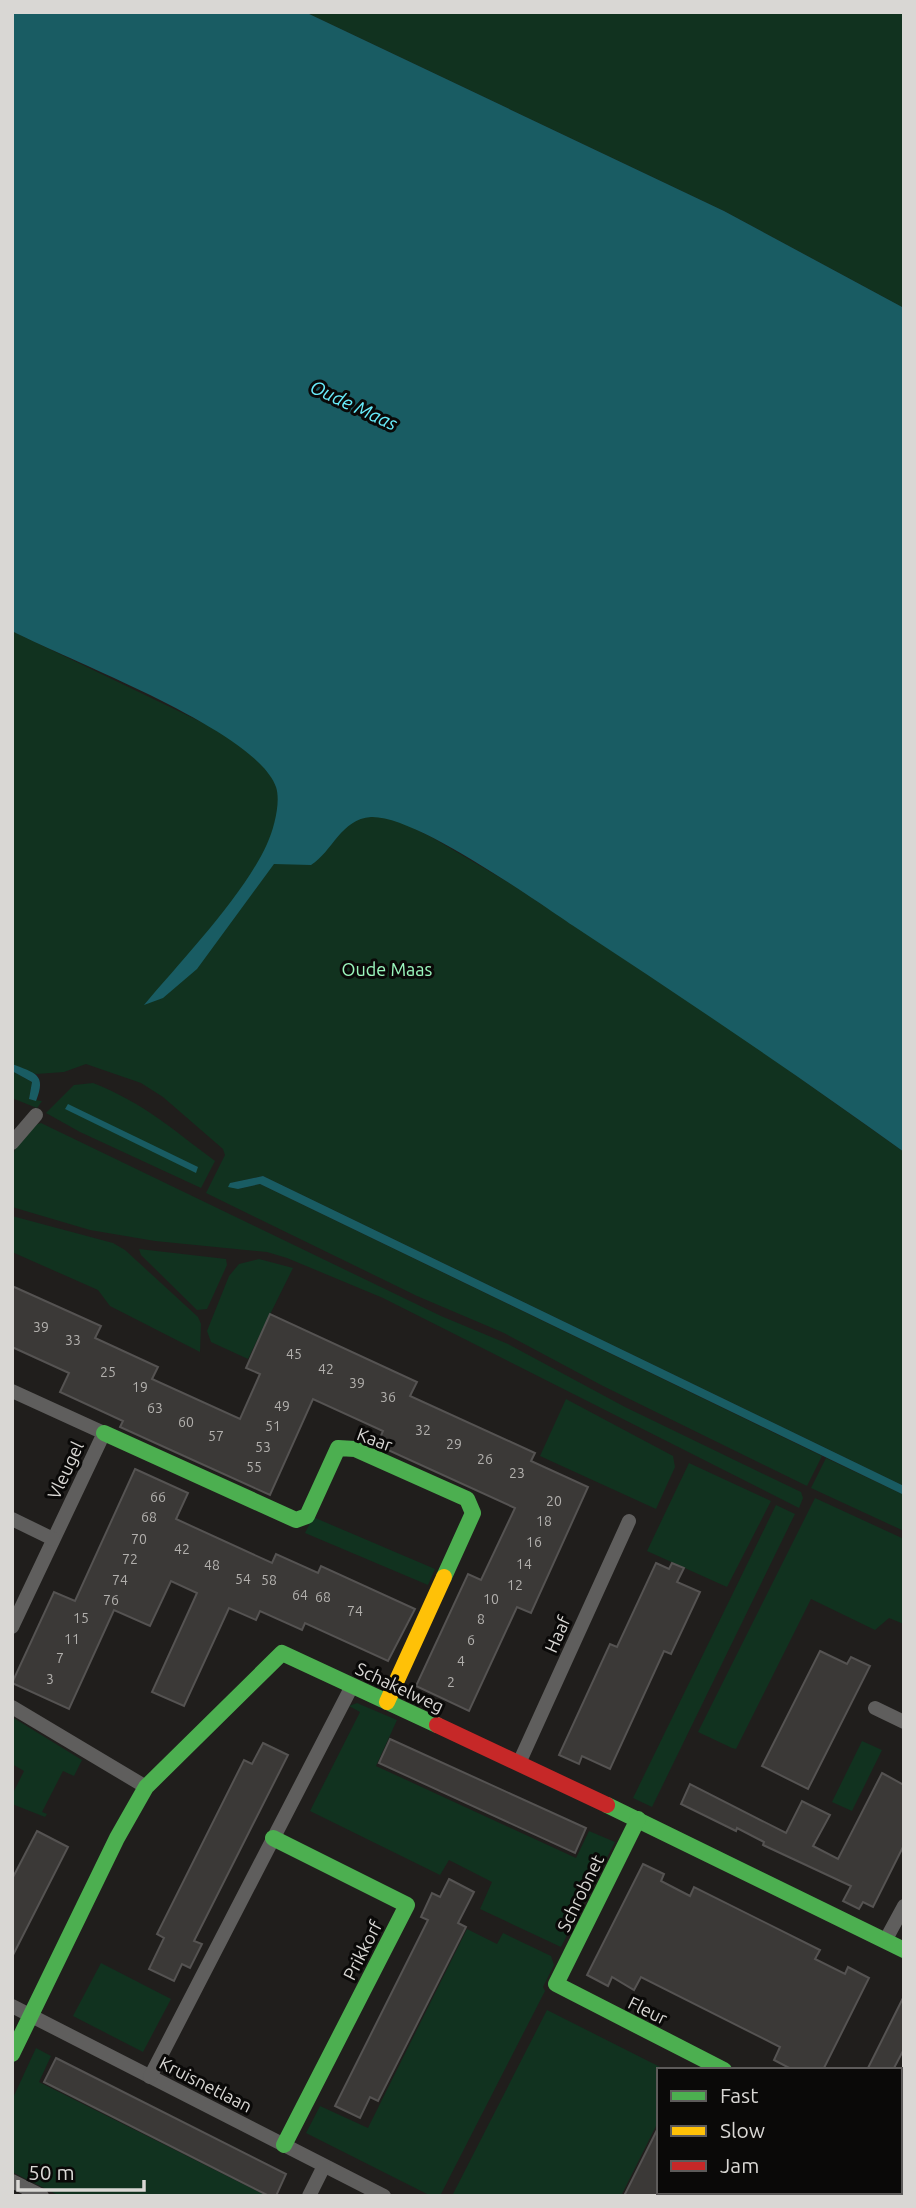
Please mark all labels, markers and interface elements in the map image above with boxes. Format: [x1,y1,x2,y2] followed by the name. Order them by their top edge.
[307,375,401,435] water label: Oude Maas
[342,959,433,979] park label: Oude Maas
[33,1319,49,1335] house number: 39
[65,1332,81,1348] house number: 33
[286,1346,302,1362] house number: 45
[318,1361,334,1377] house number: 42
[100,1364,116,1380] house number: 25
[349,1375,365,1391] house number: 39
[132,1379,148,1395] house number: 19
[380,1389,396,1405] house number: 36
[274,1398,290,1414] house number: 49
[147,1400,163,1416] house number: 63
[178,1414,194,1430] house number: 60
[265,1418,281,1434] house number: 51
[415,1422,431,1438] house number: 32
[355,1423,396,1455] street label: Kaar
[208,1428,224,1444] house number: 57
[446,1436,462,1452] house number: 29
[43,1438,87,1502] street label: Vleugel
[255,1439,271,1455] house number: 53
[477,1451,493,1467] house number: 26
[246,1459,262,1475] house number: 55
[509,1465,525,1481] house number: 23
[150,1489,166,1505] house number: 66
[546,1493,562,1509] house number: 20
[141,1509,157,1525] house number: 68
[536,1513,552,1529] house number: 18
[131,1531,147,1547] house number: 70
[526,1534,542,1550] house number: 16
[174,1541,190,1557] house number: 42
[122,1551,138,1567] house number: 72
[516,1556,532,1572] house number: 14
[204,1557,220,1573] house number: 48
[235,1571,251,1587] house number: 54
[112,1572,128,1588] house number: 74
[261,1572,277,1588] house number: 58
[507,1577,523,1593] house number: 12
[292,1587,308,1603] house number: 64
[315,1589,331,1605] house number: 68
[483,1591,499,1607] house number: 10
[103,1592,119,1608] house number: 76
[347,1603,363,1619] house number: 74
[73,1610,89,1626] house number: 15
[477,1611,485,1627] house number: 8
[540,1612,574,1655] street label: Haaf
[64,1631,80,1647] house number: 11
[467,1632,475,1648] house number: 6
[56,1650,64,1666] house number: 7
[457,1653,465,1669] house number: 4
[353,1658,447,1716] street label: Schakelweg
[46,1671,54,1687] house number: 3
[447,1674,455,1690] house number: 2
[553,1851,607,1935] street label: Schrobnet
[339,1917,385,1983] street label: Prikkorf
[625,1992,671,2028] street label: Fleur
[156,2052,256,2116] street label: Kruisnetlaan
[657,2068,902,2194] legend
[720,2083,758,2107] text: Fast
[720,2118,765,2142] text: Slow
[18,2148,144,2192] scale bar
[720,2153,759,2177] text: Jam
[28,2160,75,2184] text: 50 m

